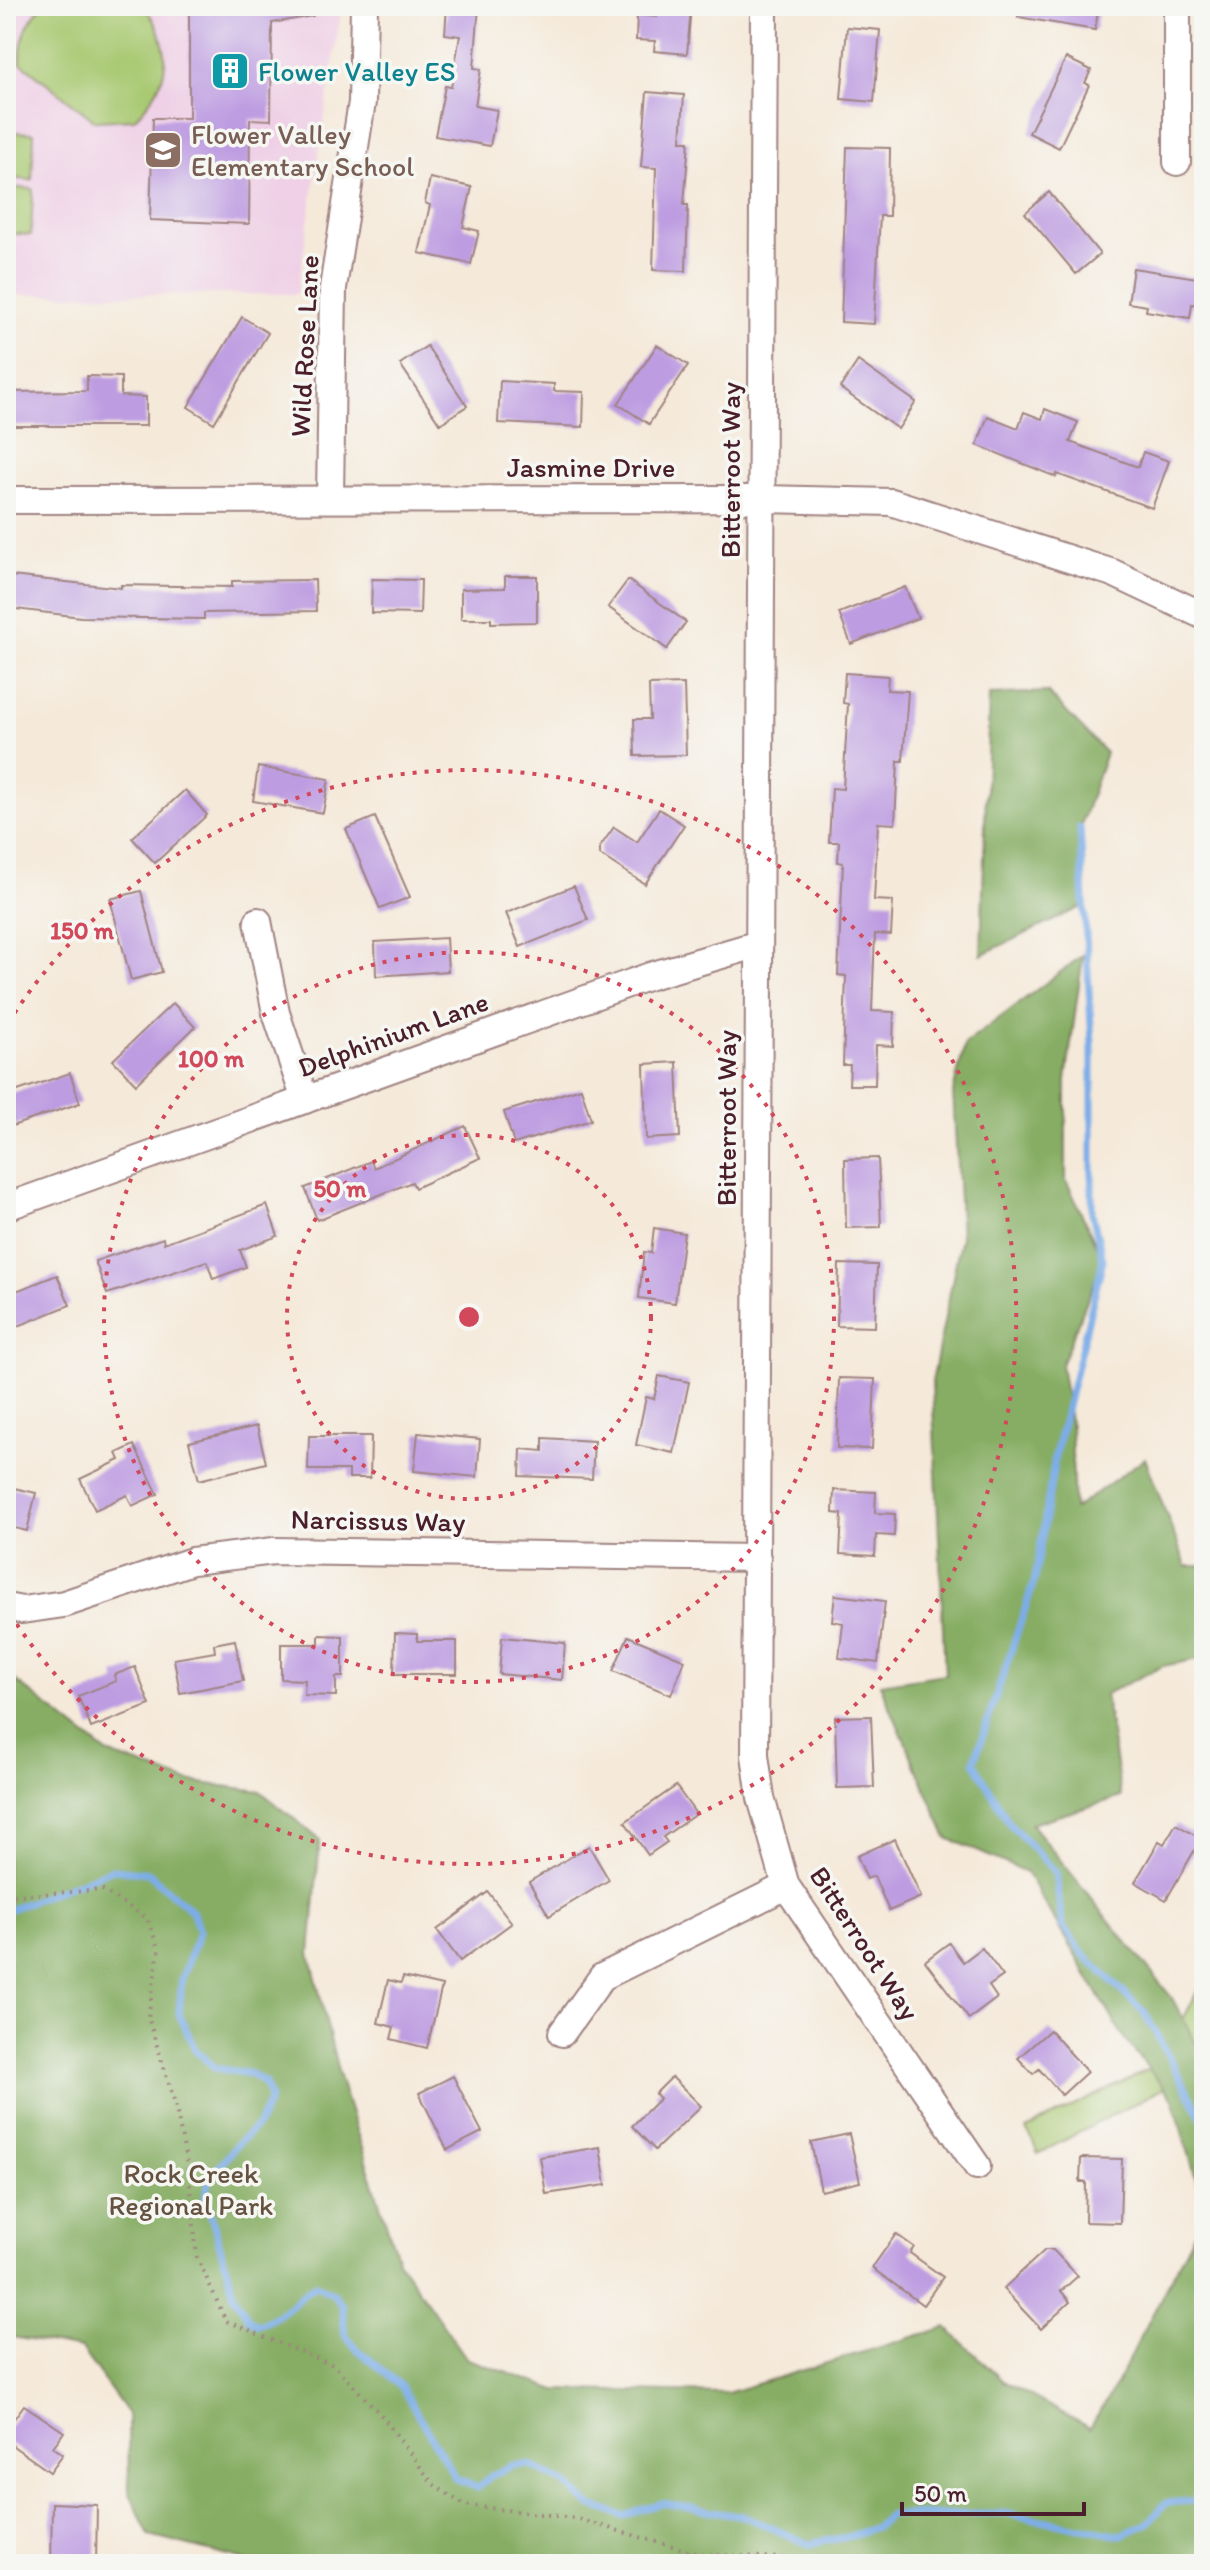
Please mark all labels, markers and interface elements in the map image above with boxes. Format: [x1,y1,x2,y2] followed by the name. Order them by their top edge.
[209,50,251,92] building icon: Flower Valley ES
[258,54,455,88] place label: Flower Valley ES
[191,117,414,183] place label: Flower Valley Elementary School
[142,129,184,171] school or university icon: Flower Valley Elementary School
[282,254,326,438] street label: Wild Rose Lane
[713,382,747,558] street label: Bitterroot Way
[507,450,675,484] street label: Jasmine Drive
[50,916,115,945] text: 150 m
[293,984,493,1084] street label: Delphinium Lane
[709,1030,743,1206] street label: Bitterroot Way
[178,1044,245,1073] text: 100 m
[314,1174,367,1203] text: 50 m
[455,1303,483,1331] centre of rings
[290,1501,466,1539] street label: Narcissus Way
[803,1860,927,2026] street label: Bitterroot Way
[109,2156,273,2222] park label: Rock Creek Regional Park
[902,2466,1084,2516] scale bar
[914,2479,967,2508] text: 50 m

